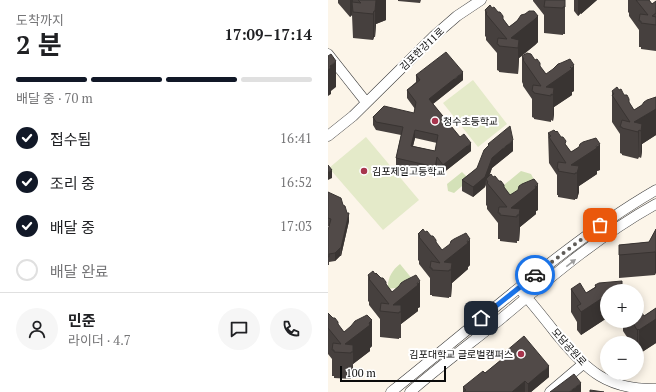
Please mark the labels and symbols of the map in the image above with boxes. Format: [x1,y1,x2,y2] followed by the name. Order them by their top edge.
[397,25,447,73] street label: 김포한강11로
[443,115,498,128] place label: 청수초등학교
[430,116,440,126] marker: 청수초등학교
[372,165,446,178] place label: 김포제일고등학교
[359,166,369,176] marker: 김포제일고등학교
[583,208,617,242] pin
[515,255,555,295] courier
[566,258,577,267] one-way arrow
[464,301,498,335] pin
[549,326,589,368] street label: 모담공원로
[409,348,513,361] place label: 김포대학교 글로벌캠퍼스
[516,349,526,359] marker: 김포대학교 글로벌캠퍼스
[340,364,446,383] scale bar

